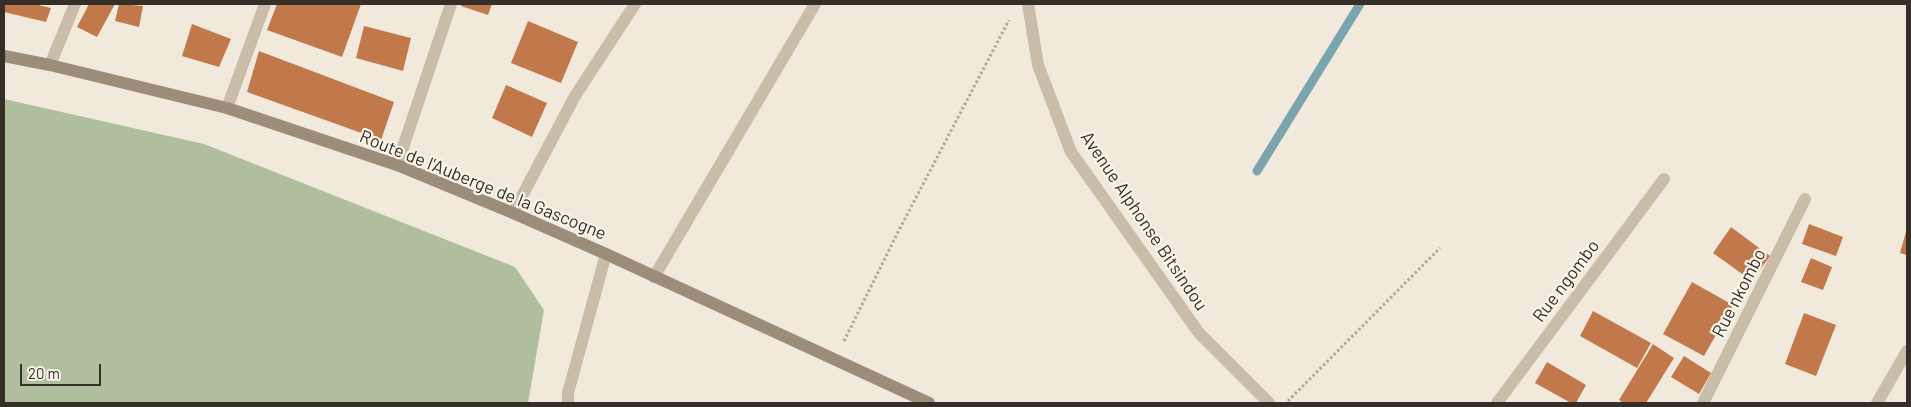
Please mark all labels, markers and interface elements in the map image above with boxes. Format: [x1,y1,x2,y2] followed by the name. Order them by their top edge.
[357,126,609,244] street label: Route de l'Auberge de la Gascogne
[1076,127,1212,315] street label: Avenue Alphonse Bitsindou
[1528,236,1604,326] street label: Rue ngombo
[1707,245,1771,341] street label: Rue nkombo
[22,354,104,386] scale bar
[28,364,60,382] text: 20 m

